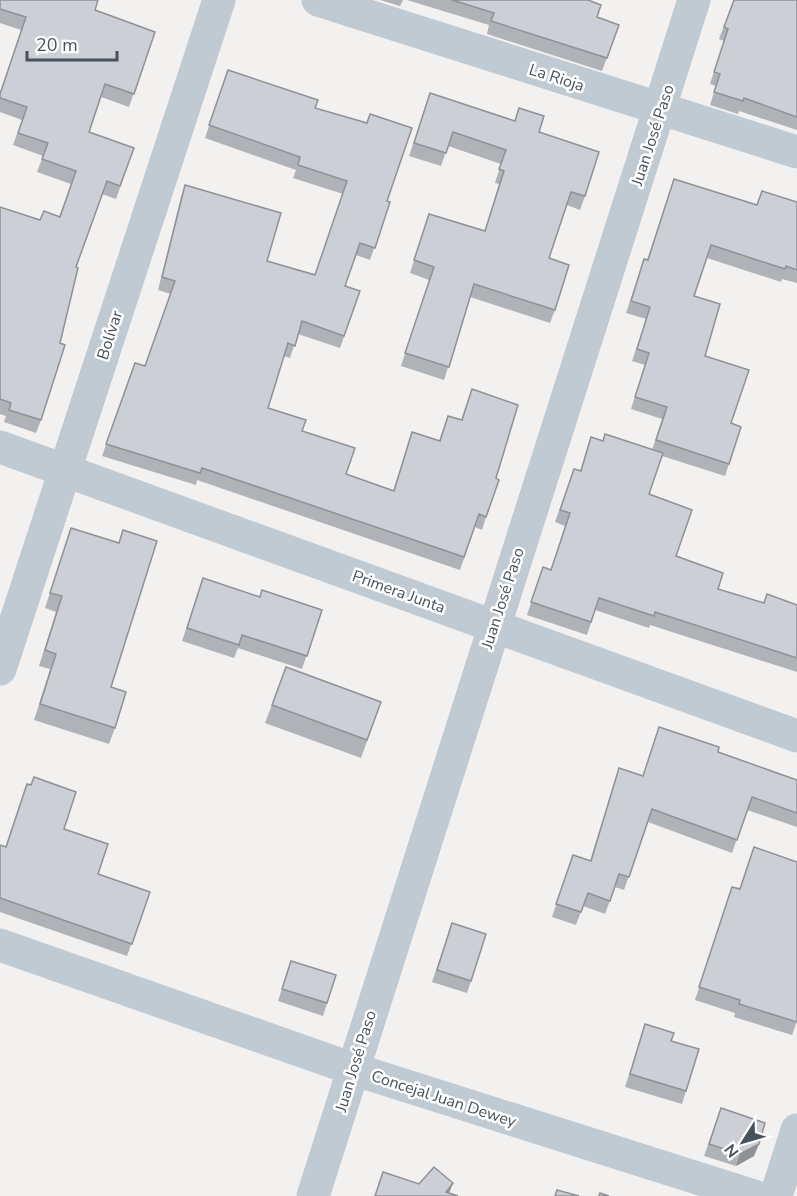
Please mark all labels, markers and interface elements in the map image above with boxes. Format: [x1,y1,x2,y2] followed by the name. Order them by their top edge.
[27,24,117,62] scale bar
[36,33,78,57] text: 20 m
[526,59,587,97] street label: La Rioja
[626,82,680,190] street label: Juan José Paso
[92,308,128,363] street label: Bolívar
[476,545,530,653] street label: Juan José Paso
[349,565,448,619] street label: Primera Junta
[330,1008,382,1116] street label: Juan José Paso
[368,1065,520,1133] street label: Concejal Juan Dewey
[713,1112,773,1172] north arrow
[719,1139,744,1162] text: N

